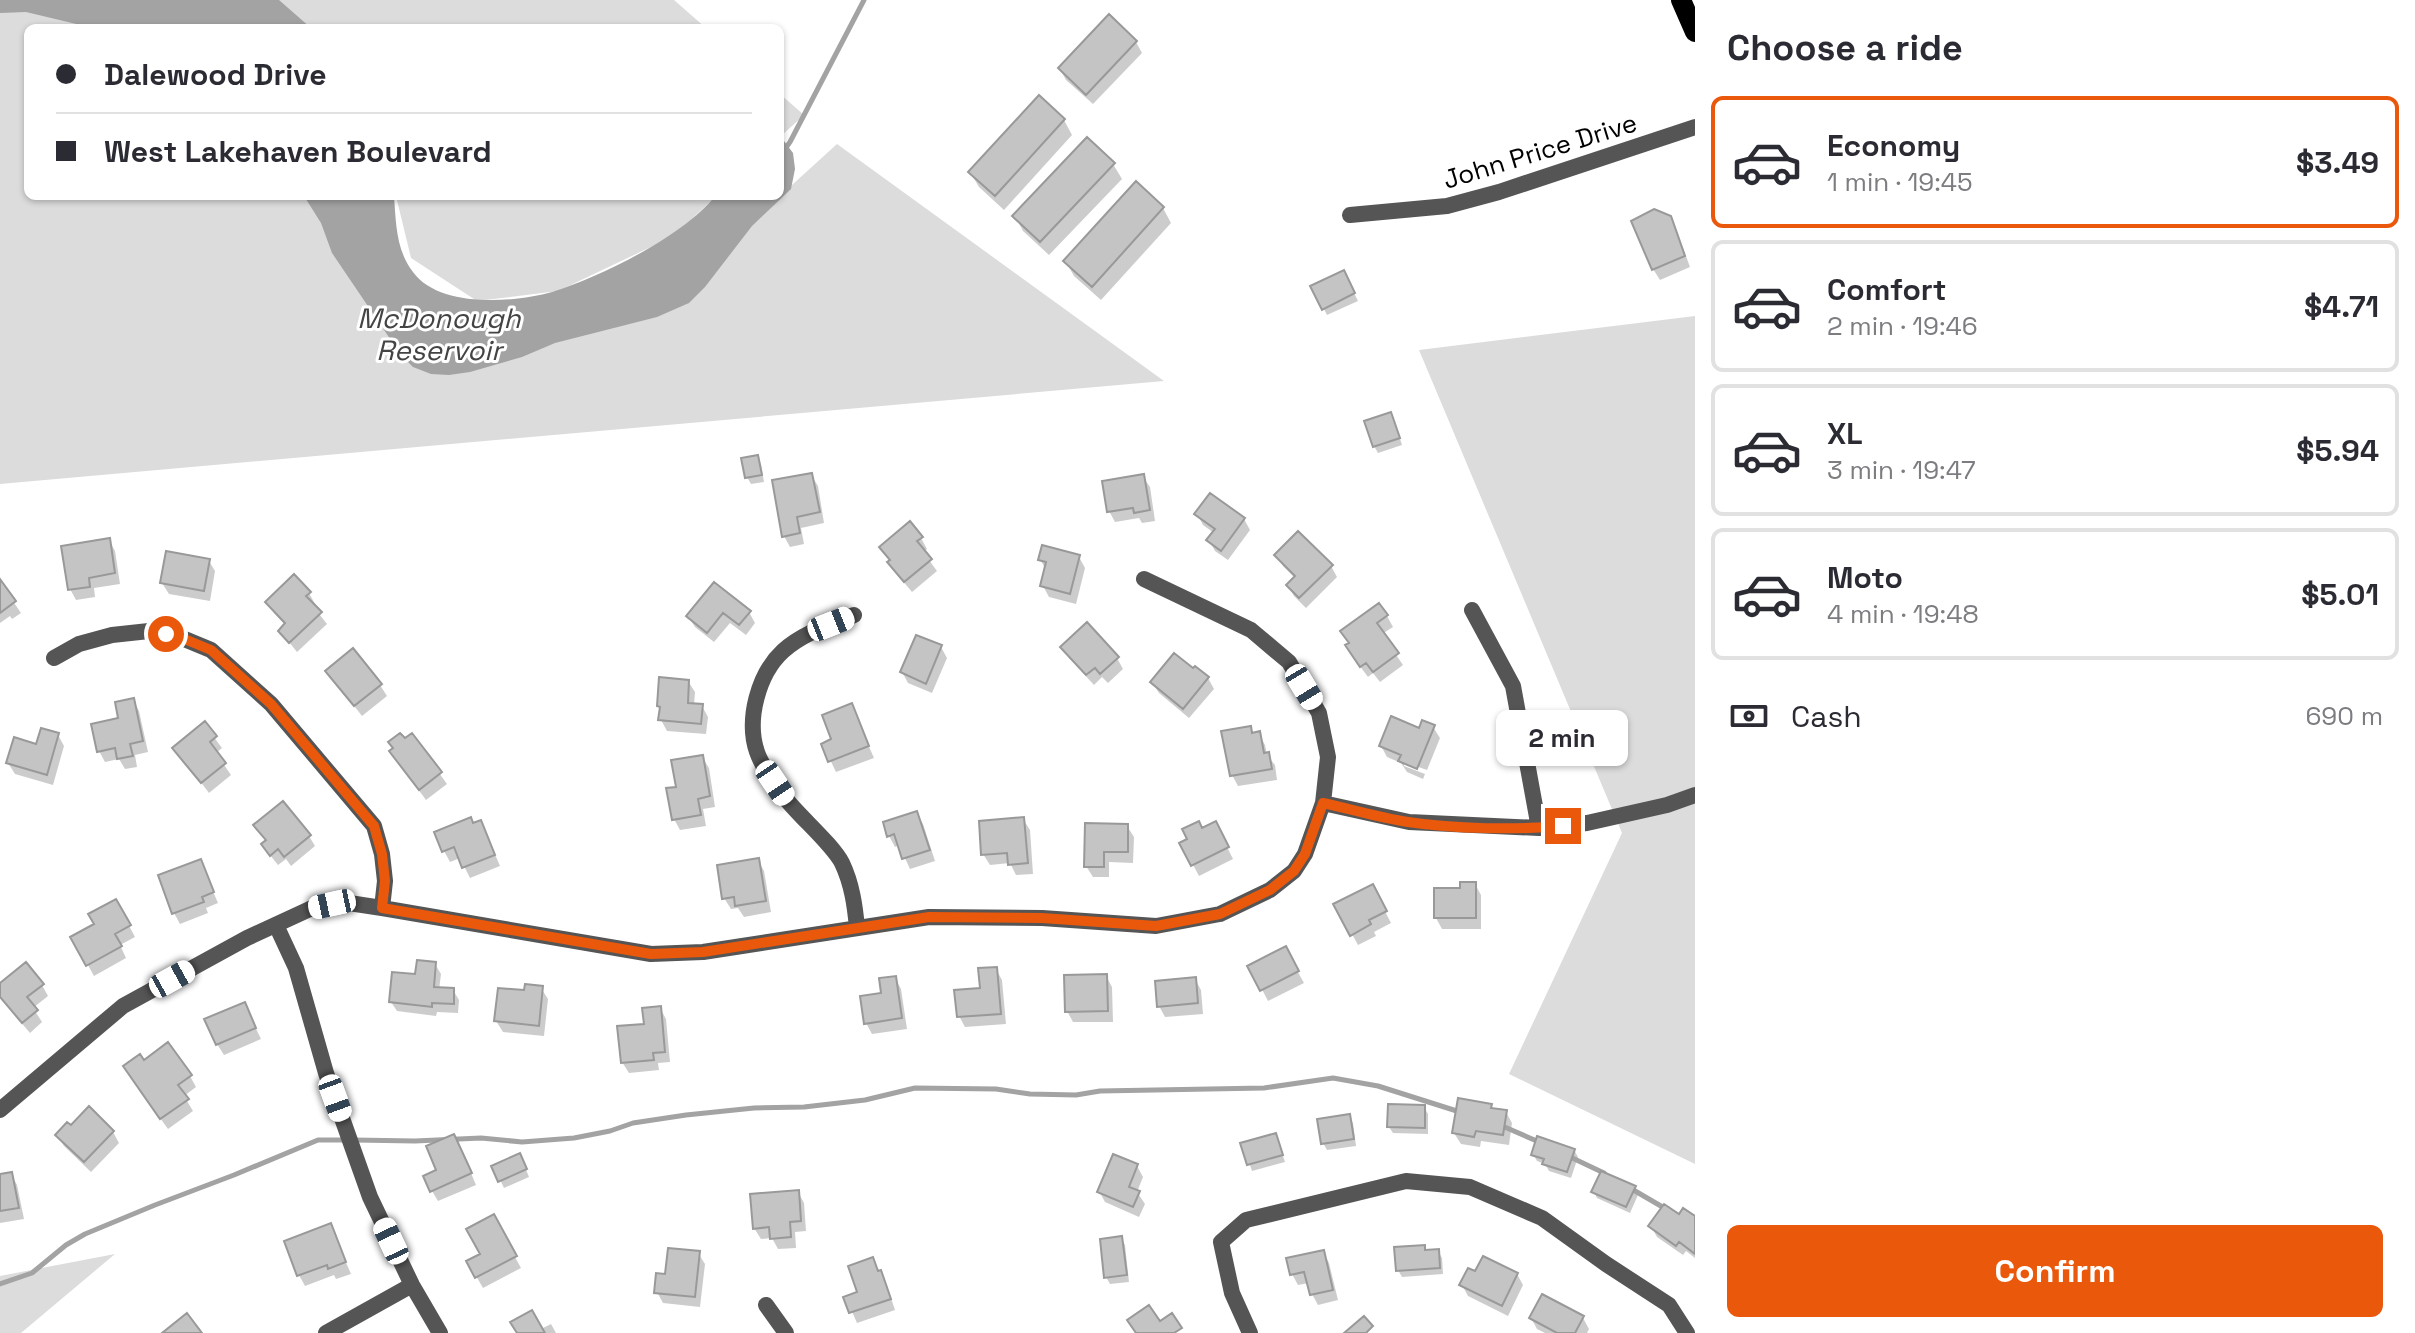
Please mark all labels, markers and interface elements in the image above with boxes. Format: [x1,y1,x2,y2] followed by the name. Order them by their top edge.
[1727,25,1963,71] text: Choose a ride
[104,55,327,94] text: Dalewood Drive
[1439,105,1641,197] street label: John Price Drive
[1731,126,1803,198] icon: car
[1827,126,1960,165] text: Economy
[104,132,492,171] text: West Lakehaven Boulevard
[2296,143,2379,182] text: $3.49
[1827,165,1973,199] text: 1 min · 19:45
[1731,270,1803,342] icon: car
[1827,270,1946,309] text: Comfort
[2304,287,2379,326] text: $4.71
[357,300,522,368] water label: McDonough Reservoir
[1827,309,1978,343] text: 2 min · 19:46
[1731,414,1803,486] icon: car
[1827,414,1863,453] text: XL
[2296,431,2379,470] text: $5.94
[1827,453,1976,487] text: 3 min · 19:47
[1731,558,1803,630] icon: car
[1827,558,1903,597] text: Moto
[2301,575,2379,614] text: $5.01
[1827,597,1979,631] text: 4 min · 19:48
[804,604,858,644] car
[148,616,184,652] route start
[1281,660,1327,714] car
[1727,694,1771,738] icon: cash
[1791,697,1862,736] text: Cash
[2305,699,2383,733] text: 690 m
[1497,710,1629,766] callout: 2 min
[1528,721,1596,755] text: 2 min
[752,756,798,810] car
[1545,808,1581,844] route end
[306,887,358,921] car
[145,957,199,1001] car
[316,1071,354,1125] car
[370,1214,412,1268] car
[1727,1225,2383,1317] button: Confirm

